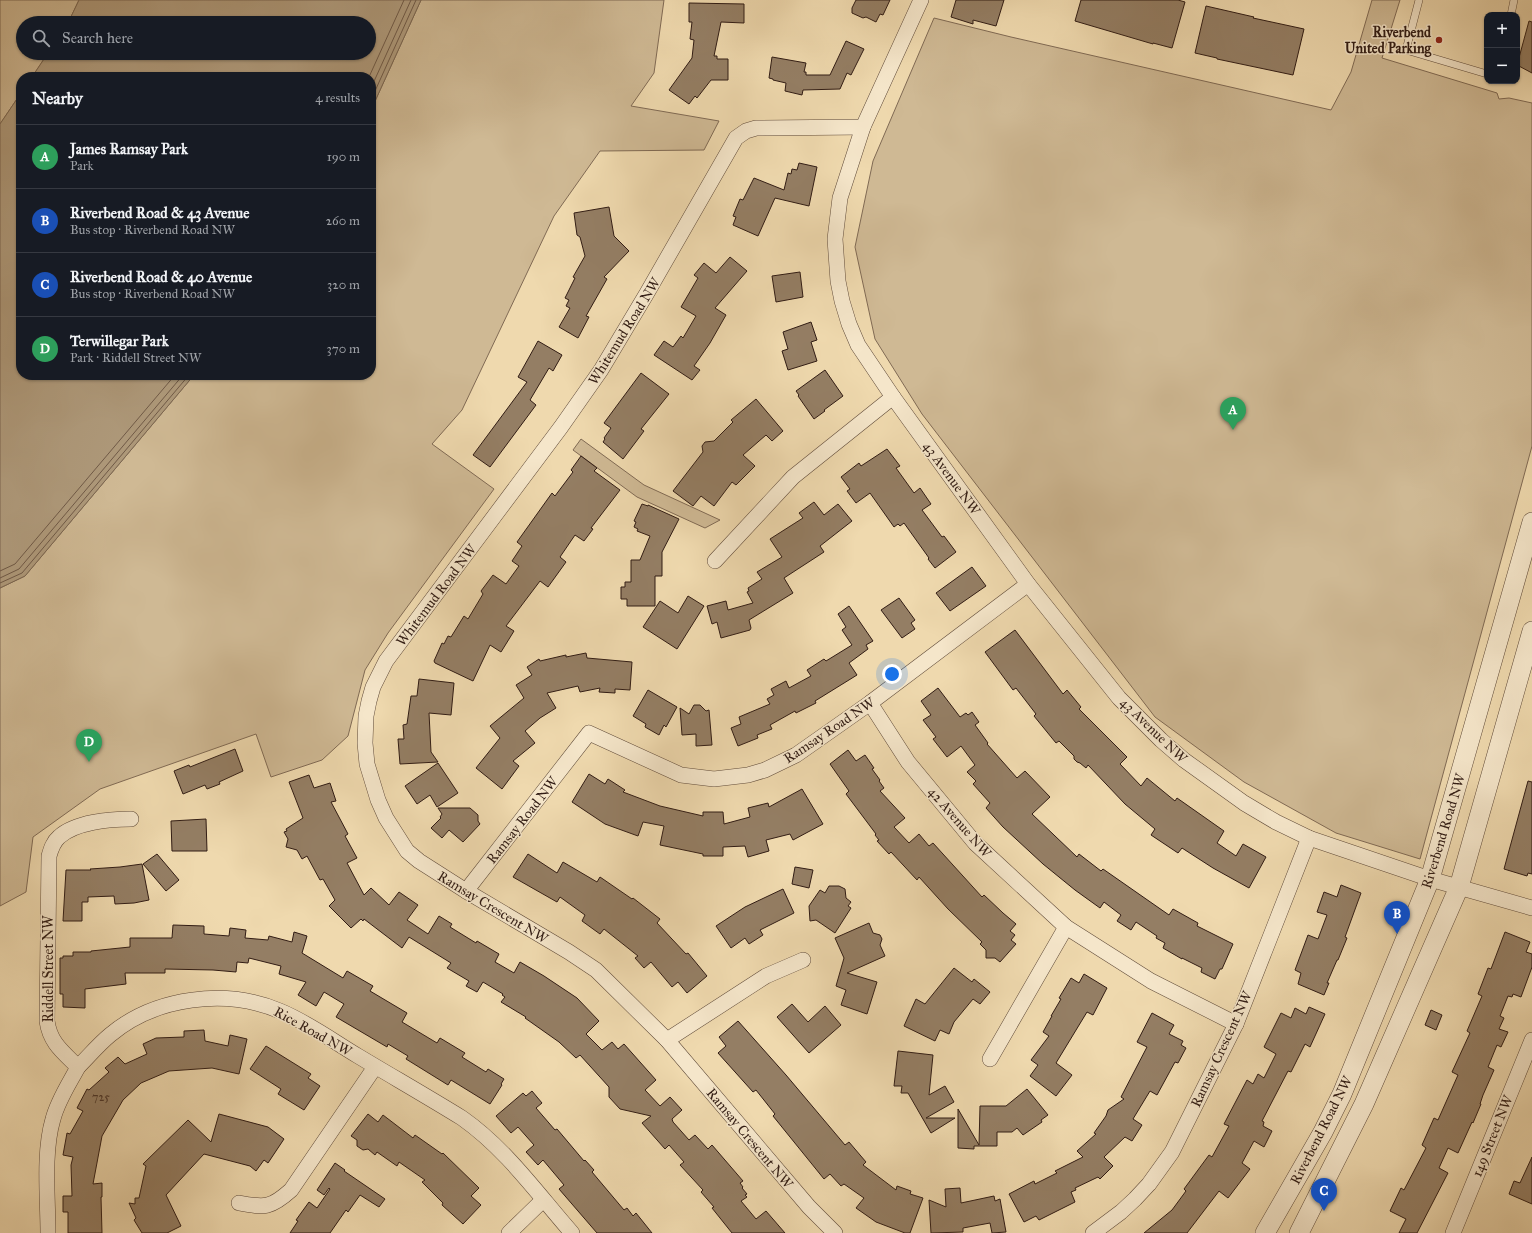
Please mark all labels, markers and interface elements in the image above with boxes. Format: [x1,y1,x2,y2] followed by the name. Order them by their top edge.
[1484,12,1520,84] map controls
[1484,12,1520,48] button: +
[16,16,376,60] search box
[1345,24,1432,58] place label: Riverbend United Parking
[30,27,52,49] icon: search
[62,29,133,47] text: Search here
[1434,35,1444,45] marker: Riverbend United Parking
[1484,48,1520,84] button: −
[32,88,83,109] text: Nearby
[315,90,360,106] text: 4 results
[70,140,188,158] text: James Ramsay Park
[41,149,49,165] text: A
[327,149,360,165] text: 190 m
[70,158,94,174] text: Park
[70,204,250,222] text: Riverbend Road & 43 Avenue
[41,213,49,229] text: B
[326,213,360,229] text: 260 m
[70,222,235,238] text: Bus stop · Riverbend Road NW
[70,268,252,286] text: Riverbend Road & 40 Avenue
[585,274,665,388] street label: Whitemud Road NW
[41,277,49,293] text: C
[327,277,360,293] text: 320 m
[70,286,235,302] text: Bus stop · Riverbend Road NW
[70,332,169,350] text: Terwillegar Park
[40,341,50,357] text: D
[327,341,360,357] text: 370 m
[70,350,201,366] text: Park · Riddell Street NW
[1220,397,1246,430] pin: A
[919,438,984,519] street label: 43 Avenue NW
[393,541,481,650] street label: Whitemud Road NW
[882,664,902,684] your location
[781,693,879,767] street label: Ramsay Road NW
[1117,694,1191,767] street label: 43 Avenue NW
[76,729,102,762] pin: D
[1418,771,1469,891] street label: Riverbend Road NW
[483,773,562,867] street label: Ramsay Road NW
[924,784,995,862] street label: 42 Avenue NW
[434,868,552,948] street label: Ramsay Crescent NW
[1384,901,1410,934] pin: B
[40,915,57,1023] street label: Riddell Street NW
[1187,988,1256,1110] street label: Ramsay Crescent NW
[271,1003,355,1060] street label: Rice Road NW
[1287,1073,1356,1187] street label: Riverbend Road NW
[703,1085,797,1193] street label: Ramsay Crescent NW
[92,1090,110,1104] house number: 725
[1468,1092,1517,1180] street label: 149 Street NW
[1311,1178,1337,1211] pin: C

